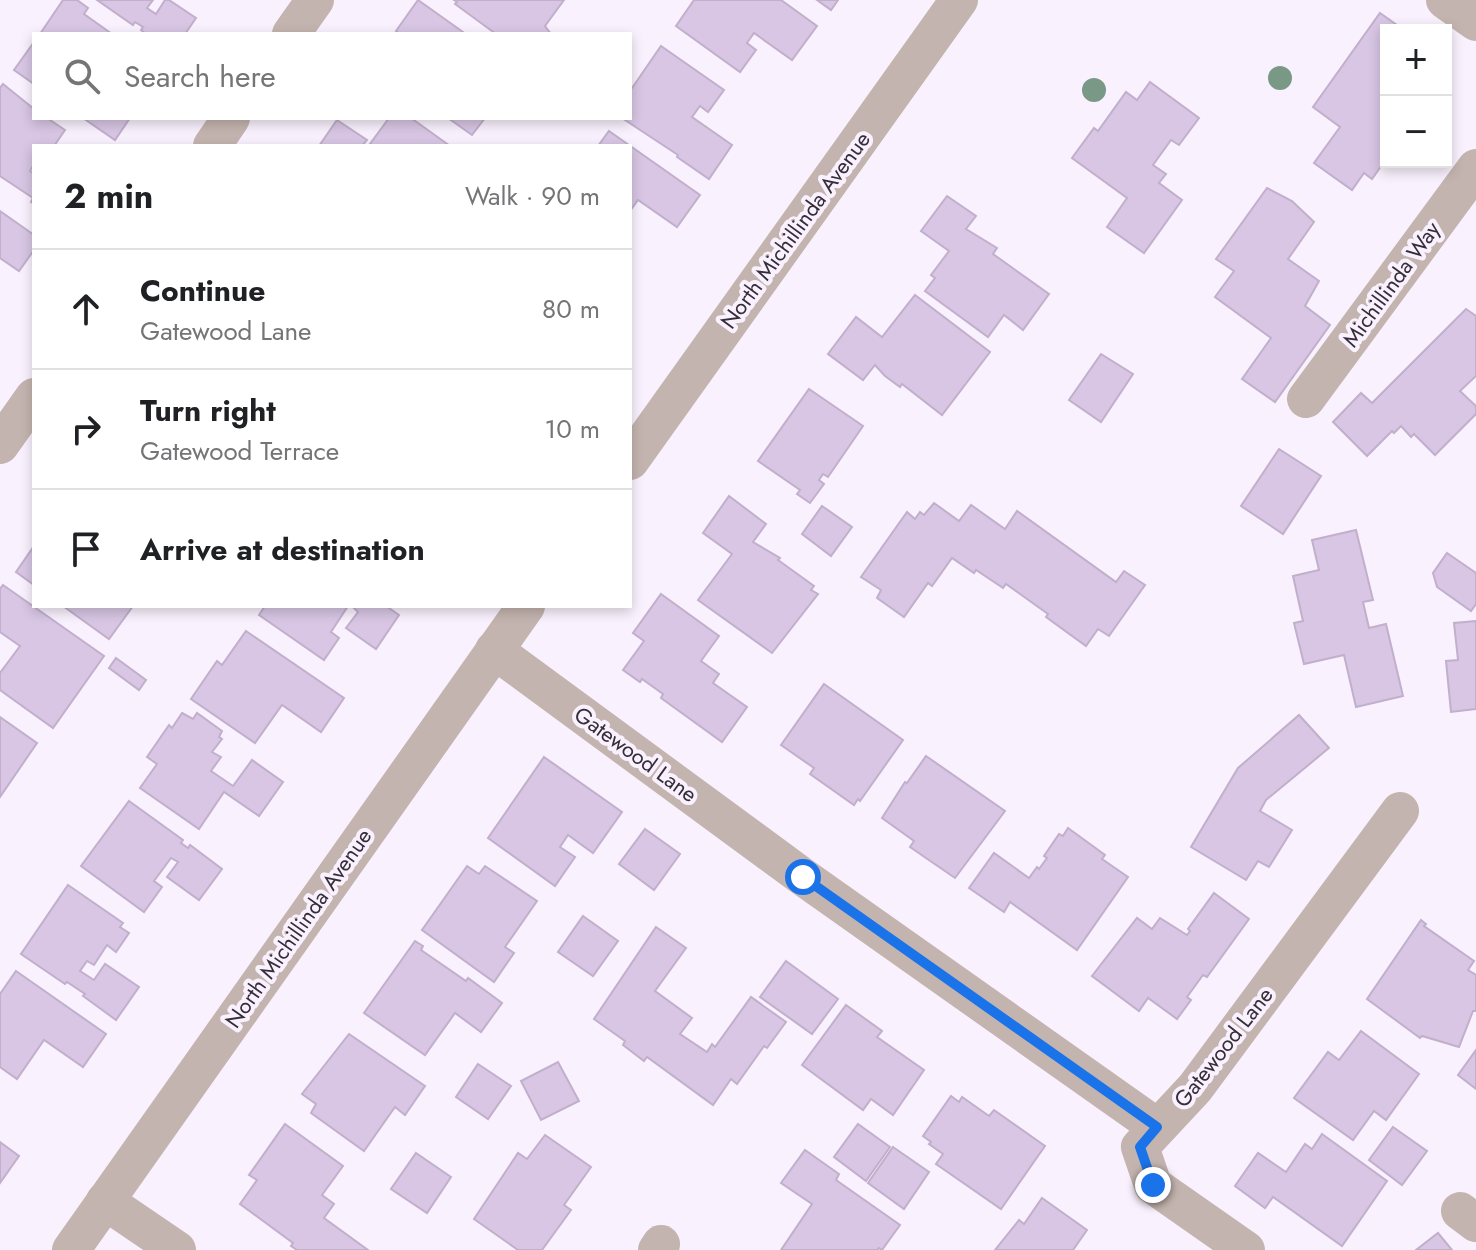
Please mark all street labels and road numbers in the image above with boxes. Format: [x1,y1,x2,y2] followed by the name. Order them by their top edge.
[712,125,878,335] street label: North Michillinda Avenue
[1335,214,1448,353] street label: Michillinda Way
[568,698,704,810] street label: Gatewood Lane
[217,822,379,1034] street label: North Michillinda Avenue
[1166,980,1280,1114] street label: Gatewood Lane

